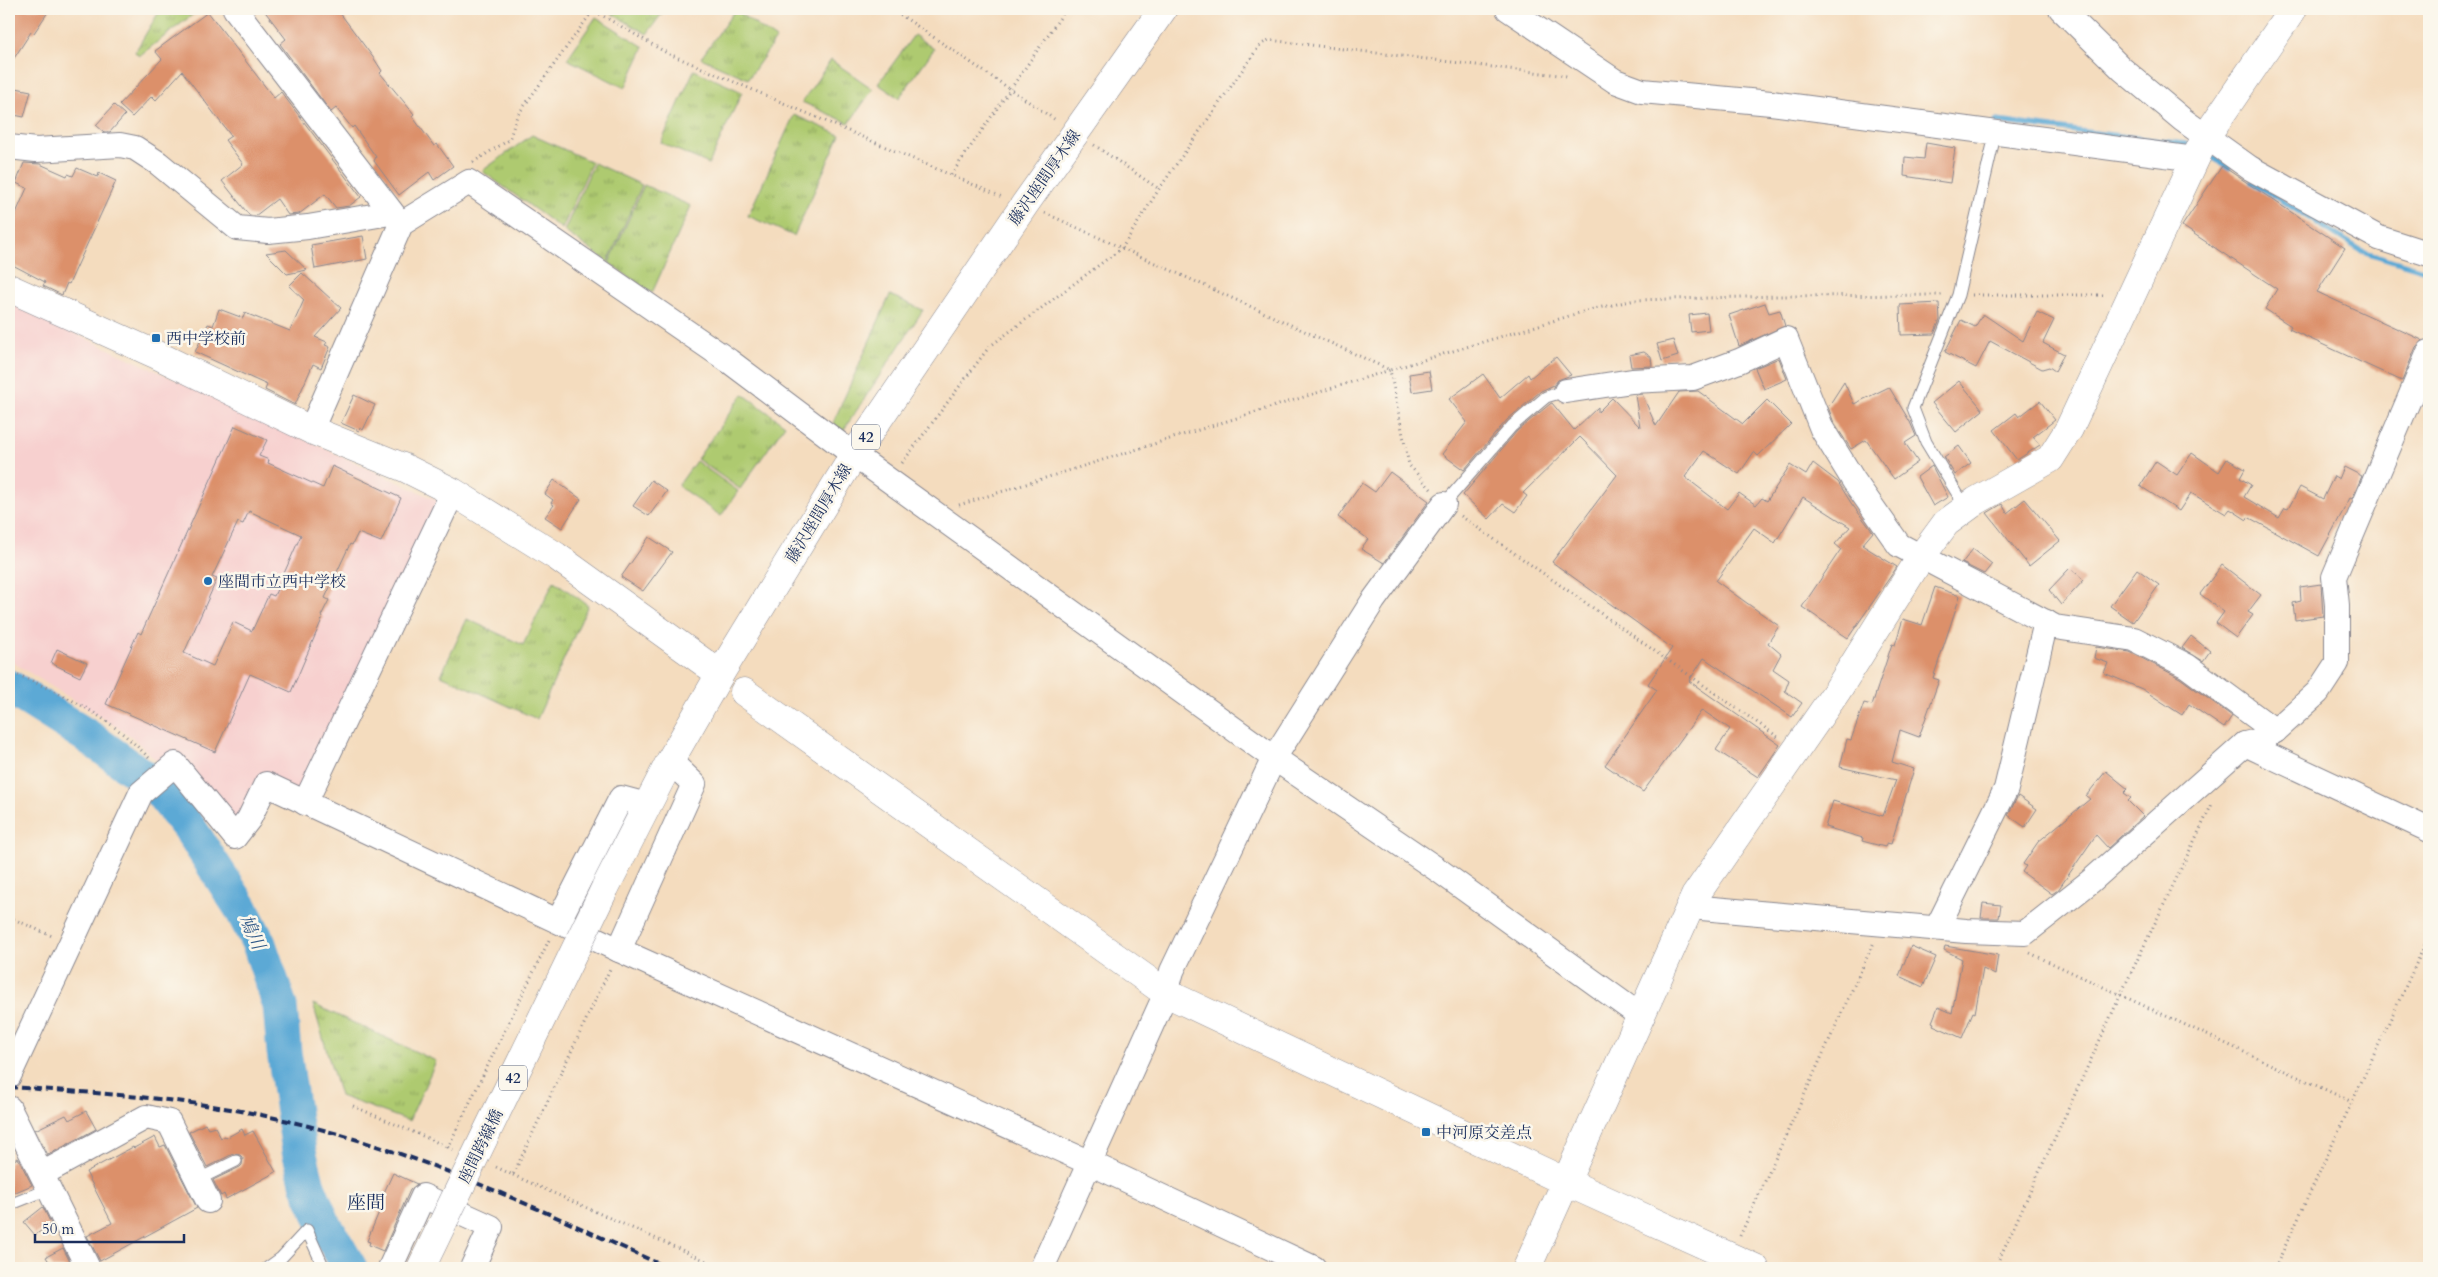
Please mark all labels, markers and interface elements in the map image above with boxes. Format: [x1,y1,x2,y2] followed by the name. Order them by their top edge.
[1004,125,1086,230] street label: 藤沢座間厚木線
[166,328,246,350] place label: 西中学校前
[150,332,162,344] marker: 西中学校前
[852,424,880,450] road number: 42
[781,460,857,567] street label: 藤沢座間厚木線
[218,571,346,593] place label: 座間市立西中学校
[202,575,214,587] marker: 座間市立西中学校
[233,911,271,956] water label: 鳩川
[499,1066,527,1090] road number: 42
[453,1106,508,1187] street label: 座間跨線橋
[1436,1122,1532,1144] place label: 中河原交差点
[1420,1126,1432,1138] marker: 中河原交差点
[347,1190,385,1216] district label: 座間
[35,1212,184,1244] scale bar
[42,1219,74,1239] text: 50 m

